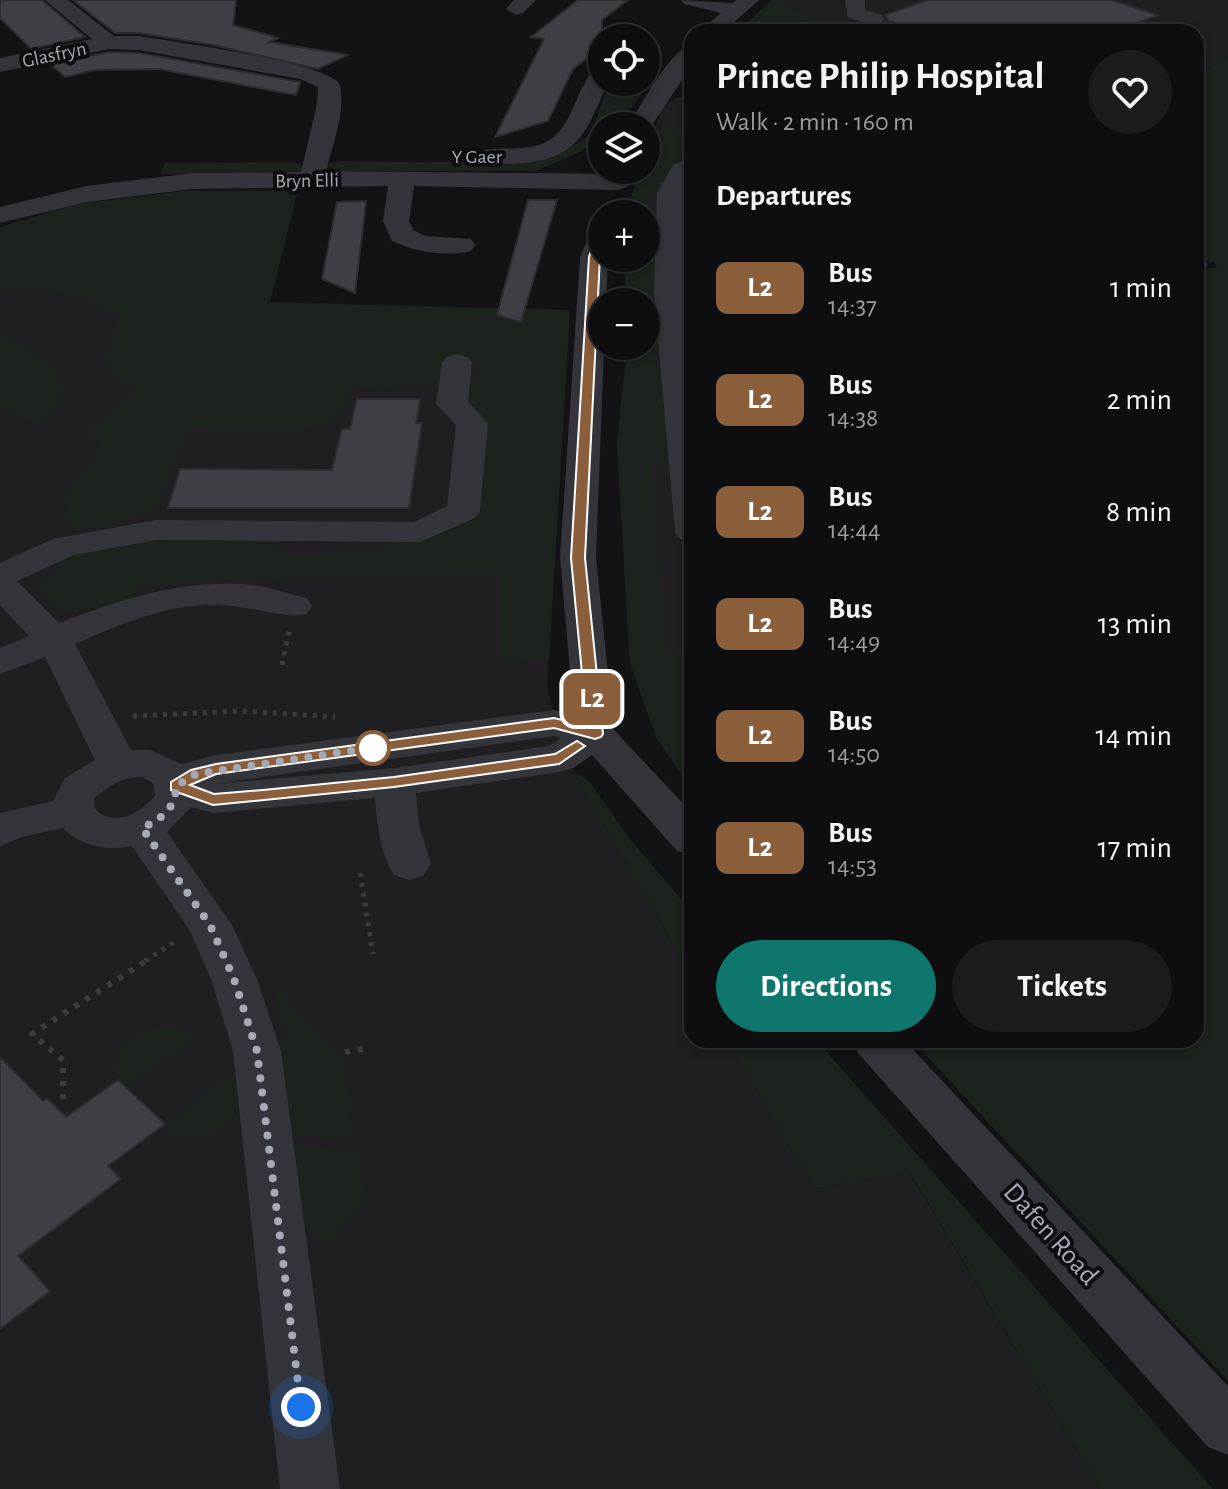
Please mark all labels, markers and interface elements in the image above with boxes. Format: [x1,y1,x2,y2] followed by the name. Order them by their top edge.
[588,24,660,360] map controls
[588,24,660,96] button: locate
[20,38,88,72] street label: Glasfryn
[1088,50,1172,134] button: heart
[716,58,1044,96] text: Prince Philip Hospital
[716,109,914,135] text: Walk · 2 min · 160 m
[588,112,660,184] button: layers
[452,147,503,167] street label: Y Gaer
[275,170,339,192] street label: Bryn Elli
[716,181,852,211] text: Departures
[588,200,660,272] button: +
[828,258,873,288] text: Bus
[1110,273,1172,303] text: 1 min
[747,274,773,302] text: L2
[588,288,660,360] button: −
[828,293,877,319] text: 14:37
[828,370,873,400] text: Bus
[1107,385,1172,415] text: 2 min
[747,386,773,414] text: L2
[828,405,878,431] text: 14:38
[828,482,873,512] text: Bus
[1106,497,1172,527] text: 8 min
[747,498,773,526] text: L2
[828,517,880,543] text: 14:44
[828,594,873,624] text: Bus
[1098,609,1172,639] text: 13 min
[747,610,773,638] text: L2
[828,629,880,655] text: 14:49
[556,673,628,725] line badge: L2
[579,685,605,713] text: L2
[828,706,873,736] text: Bus
[1096,721,1172,751] text: 14 min
[747,722,773,750] text: L2
[356,731,390,765] unlabelled marker
[828,741,880,767] text: 14:50
[828,818,873,848] text: Bus
[1097,833,1172,863] text: 17 min
[747,834,773,862] text: L2
[828,853,877,879] text: 14:53
[716,940,936,1032] button: Directions
[952,940,1172,1032] button: Tickets
[998,1178,1103,1291] street label: Dafen Road
[281,1387,321,1427] your location

